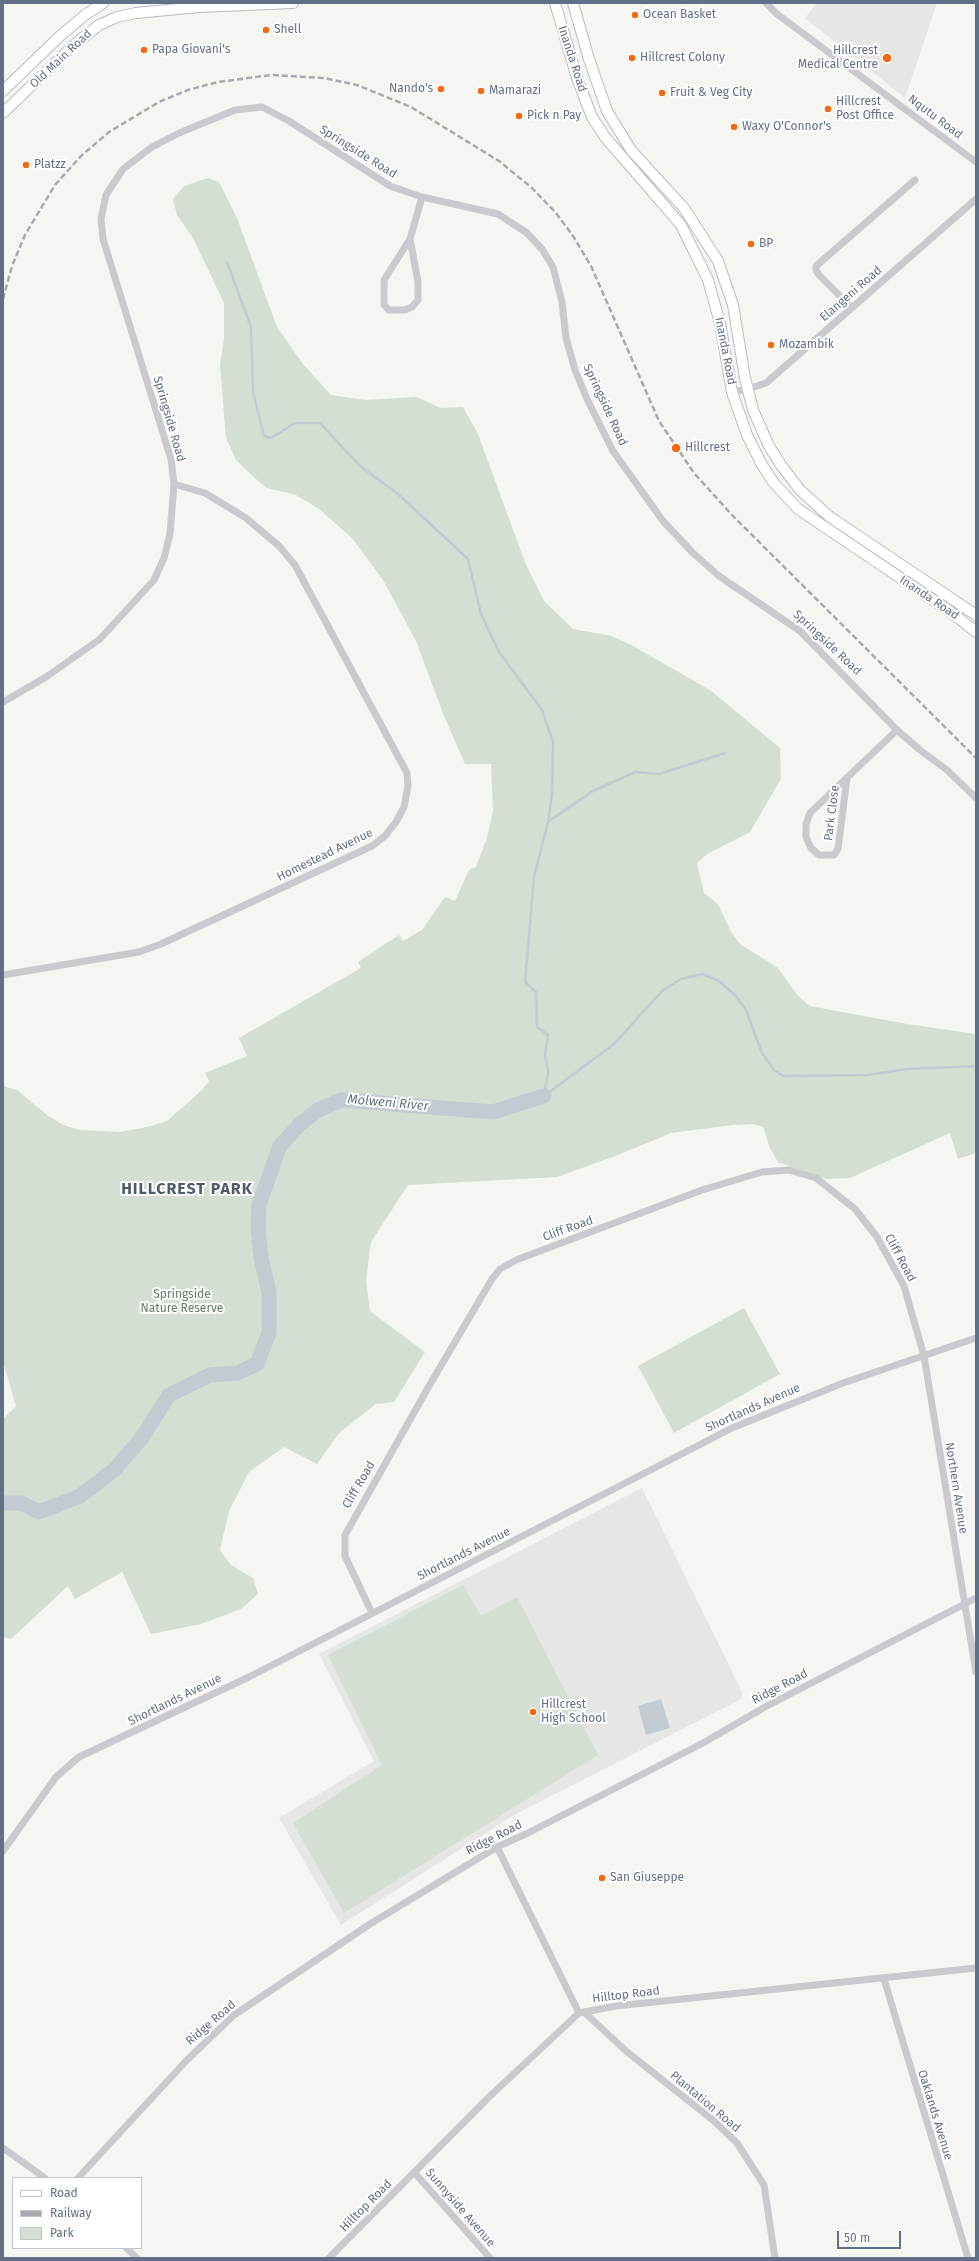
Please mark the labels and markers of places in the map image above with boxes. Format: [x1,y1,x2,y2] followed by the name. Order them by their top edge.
[643,8,716,22] place label: Ocean Basket
[630,10,640,20] marker: Ocean Basket
[274,23,301,37] place label: Shell
[261,25,271,35] marker: Shell
[152,43,230,57] place label: Papa Giovani's
[798,44,878,72] place label: Hillcrest Medical Centre
[139,45,149,55] marker: Papa Giovani's
[640,51,725,65] place label: Hillcrest Colony
[881,52,893,64] marker: Hillcrest Medical Centre
[627,53,637,63] marker: Hillcrest Colony
[389,82,433,96] place label: Nando's
[436,84,446,94] marker: Nando's
[489,84,541,98] place label: Mamarazi
[476,86,486,96] marker: Mamarazi
[670,86,753,100] place label: Fruit & Veg City
[657,88,667,98] marker: Fruit & Veg City
[836,95,894,123] place label: Hillcrest Post Office
[823,104,833,114] marker: Hillcrest Post Office
[527,109,581,123] place label: Pick n Pay
[514,111,524,121] marker: Pick n Pay
[742,120,831,134] place label: Waxy O'Connor's
[729,122,739,132] marker: Waxy O'Connor's
[34,158,66,172] place label: Platzz
[21,160,31,170] marker: Platzz
[759,237,773,251] place label: BP
[746,239,756,249] marker: BP
[779,338,834,352] place label: Mozambik
[766,340,776,350] marker: Mozambik
[685,441,730,455] place label: Hillcrest
[670,442,682,454] marker: Hillcrest
[541,1698,606,1726] place label: Hillcrest High School
[528,1707,538,1717] marker: Hillcrest High School
[610,1871,684,1885] place label: San Giuseppe
[597,1873,607,1883] marker: San Giuseppe

